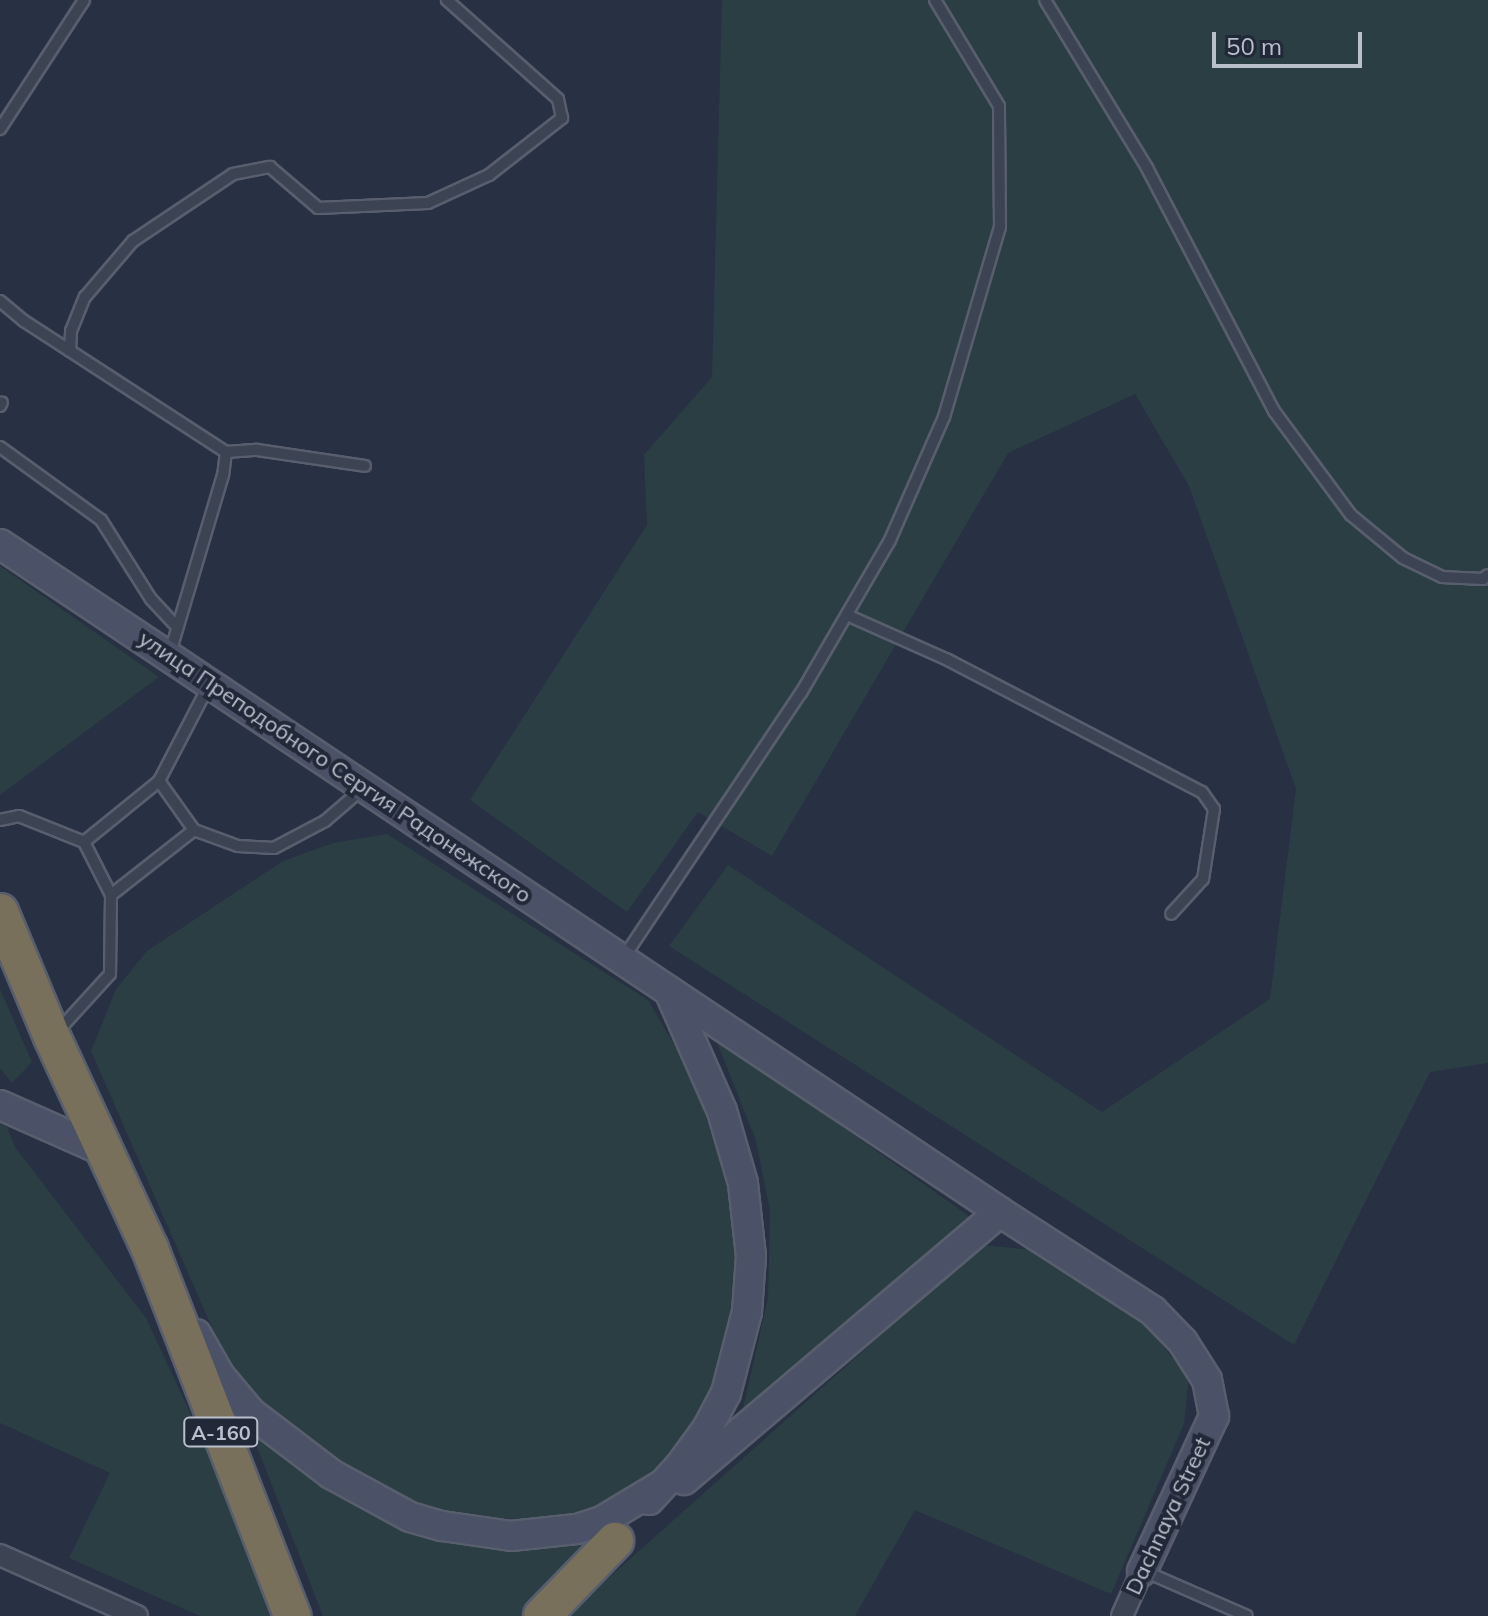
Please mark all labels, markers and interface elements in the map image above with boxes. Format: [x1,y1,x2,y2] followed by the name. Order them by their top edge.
[1216,16,1366,66] scale bar
[1226,31,1282,61] text: 50 m
[134,625,536,909] street label: улица Преподобного Сергия Радонежского
[183,1416,259,1448] road number: А-160
[1120,1433,1216,1599] street label: Dachnaya Street

